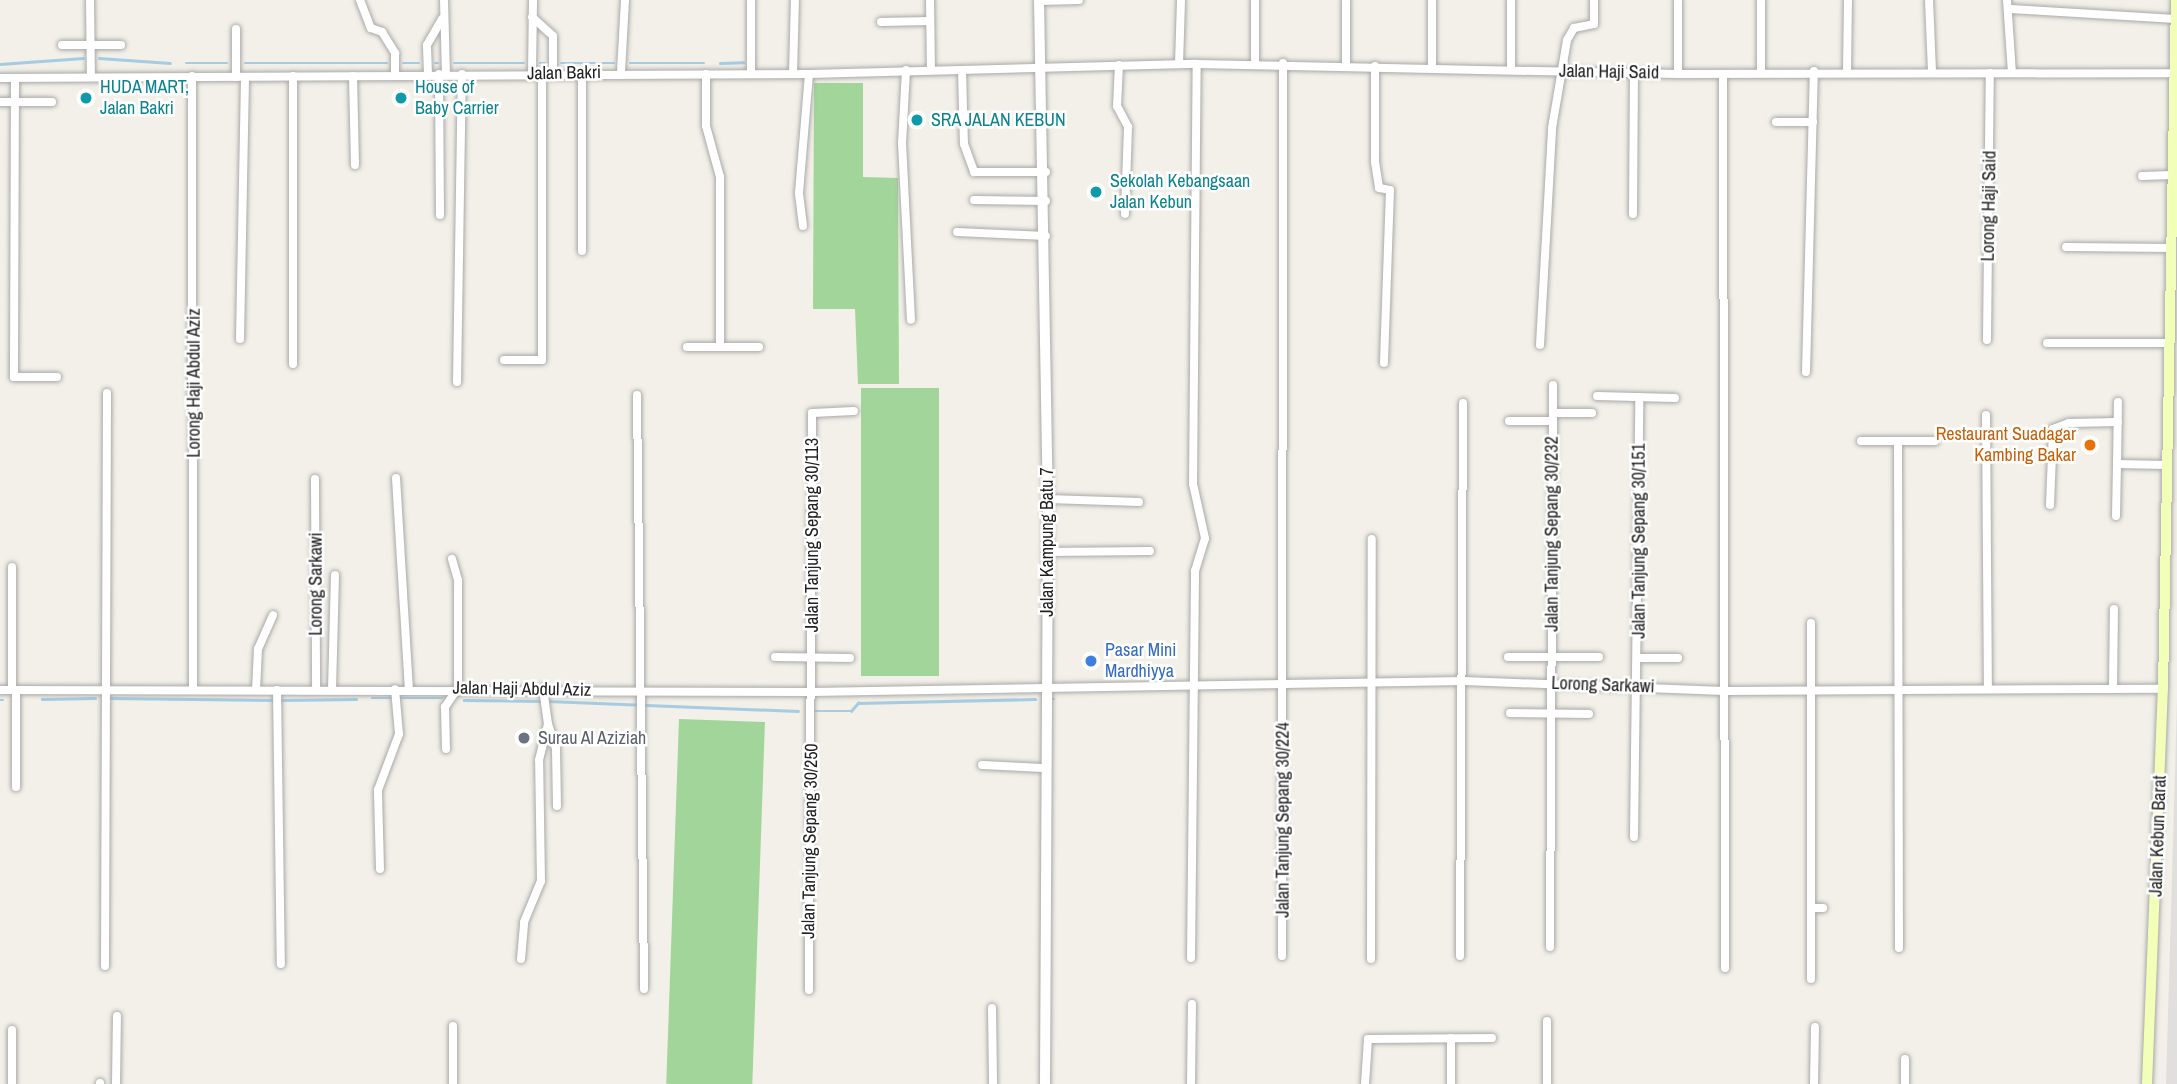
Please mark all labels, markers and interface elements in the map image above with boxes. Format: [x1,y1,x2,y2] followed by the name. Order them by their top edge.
[1559,60,1659,84] street label: Jalan Haji Said
[527,62,601,84] street label: Jalan Bakri
[100,77,190,119] place label: HUDA MART, Jalan Bakri
[415,77,499,119] place label: House of Baby Carrier
[78,90,94,106] marker: HUDA MART, Jalan Bakri
[393,90,409,106] marker: House of Baby Carrier
[931,109,1066,131] place label: SRA JALAN KEBUN
[909,112,925,128] marker: SRA JALAN KEBUN
[1977,150,2001,262] street label: Lorong Haji Said
[1110,171,1250,214] place label: Sekolah Kebangsaan Jalan Kebun
[1088,184,1104,200] marker: Sekolah Kebangsaan Jalan Kebun
[183,308,205,458] street label: Lorong Haji Abdul Aziz
[1936,424,2076,466] place label: Restaurant Suadagar Kambing Bakar
[1541,436,1563,632] street label: Jalan Tanjung Sepang 30/232
[2082,437,2098,453] marker: Restaurant Suadagar Kambing Bakar
[801,438,823,632] street label: Jalan Tanjung Sepang 30/113
[1628,443,1650,639] street label: Jalan Tanjung Sepang 30/151
[1036,467,1058,617] street label: Jalan Kampung Batu 7
[305,532,327,636] street label: Lorong Sarkawi
[1105,640,1176,682] place label: Pasar Mini Mardhiyya
[1083,653,1099,669] marker: Pasar Mini Mardhiyya
[1551,672,1655,698] street label: Lorong Sarkawi
[452,677,592,701] street label: Jalan Haji Abdul Aziz
[1272,722,1294,918] street label: Jalan Tanjung Sepang 30/224
[538,727,648,749] place label: Surau Al Aziziah
[516,730,532,746] marker: Surau Al Aziziah
[797,743,823,939] street label: Jalan Tanjung Sepang 30/250
[2145,775,2171,897] street label: Jalan Kebun Barat

